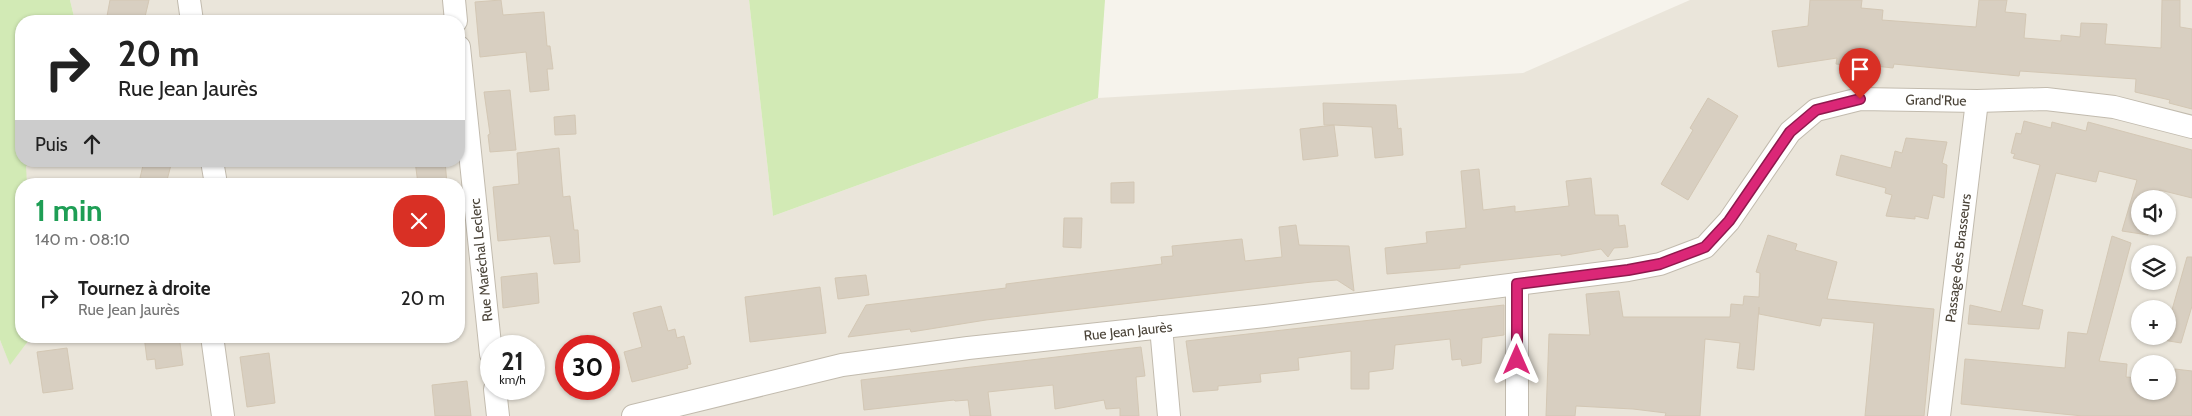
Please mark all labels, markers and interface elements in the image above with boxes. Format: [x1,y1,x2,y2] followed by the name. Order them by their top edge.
[118,32,200,75] text: 20 m
[35,35,100,100] icon: right
[1839,48,1881,99] pin
[1846,55,1874,83] icon: arrive
[118,75,258,102] text: Rue Jean Jaurès
[1905,90,1967,110] street label: Grand'Rue
[78,130,106,158] icon: ahead
[35,133,68,156] text: Puis
[2131,190,2176,400] map controls
[2131,190,2176,235] button: sound
[35,192,103,229] text: 1 min
[1941,192,1975,323] street label: Passage des Brasseurs
[393,195,445,247] button: close
[466,197,496,323] street label: Rue Maréchal Leclerc
[35,230,130,249] text: 140 m · 08:10
[2131,245,2176,290] button: layers
[78,277,211,300] text: Tournez à droite
[35,284,63,312] icon: right
[401,287,445,310] text: 20 m
[78,300,180,319] text: Rue Jean Jaurès
[2131,300,2176,345] button: +
[1083,317,1173,345] street label: Rue Jean Jaurès
[1490,333,1542,385] position arrow
[555,335,620,400] speed limit sign: 30
[501,346,524,376] text: 21
[2131,355,2176,400] button: −
[499,372,526,387] text: km/h

